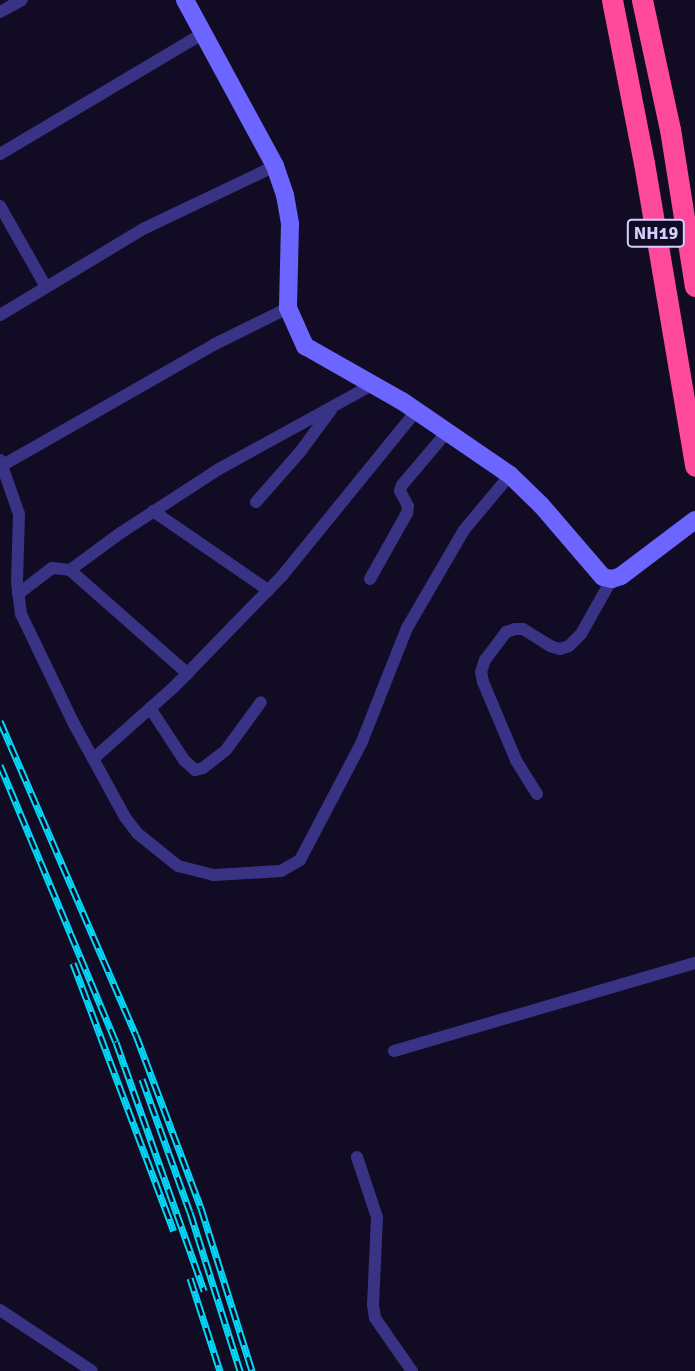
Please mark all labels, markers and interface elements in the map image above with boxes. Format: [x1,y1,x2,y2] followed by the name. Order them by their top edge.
[626,218,686,247] road number: NH19

